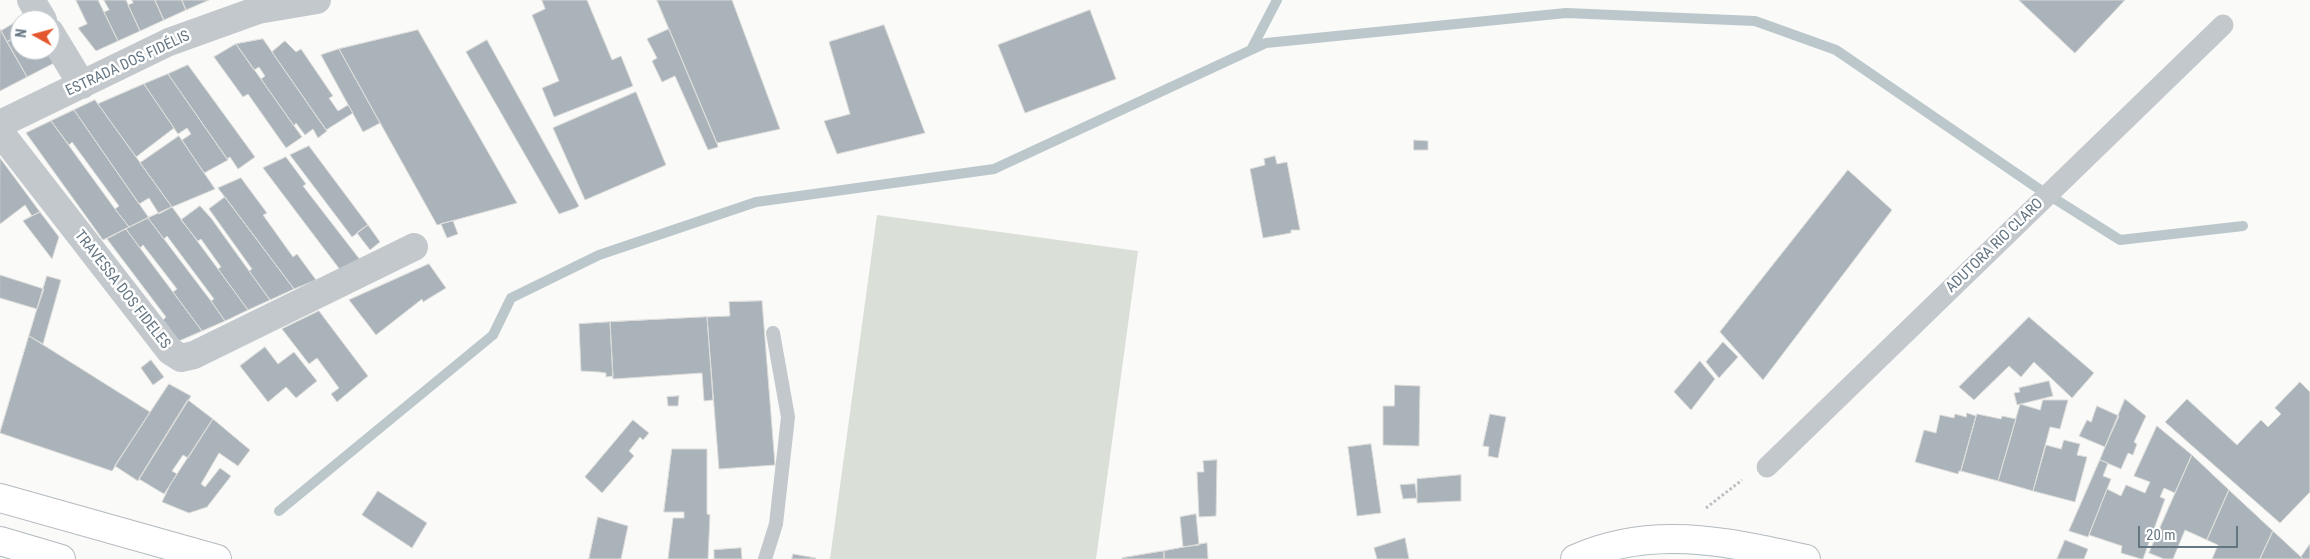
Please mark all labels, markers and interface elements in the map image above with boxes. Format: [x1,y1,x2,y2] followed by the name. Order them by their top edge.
[10,10,60,60] north arrow
[63,27,193,101] street label: ESTRADA DOS FIDÉLIS
[13,28,30,39] text: N
[1943,195,2047,297] street label: ADUTORA RIO CLARO
[70,227,174,353] street label: TRAVESSA DOS FIDELES
[2140,516,2240,548] scale bar
[2146,526,2176,544] text: 20 m

